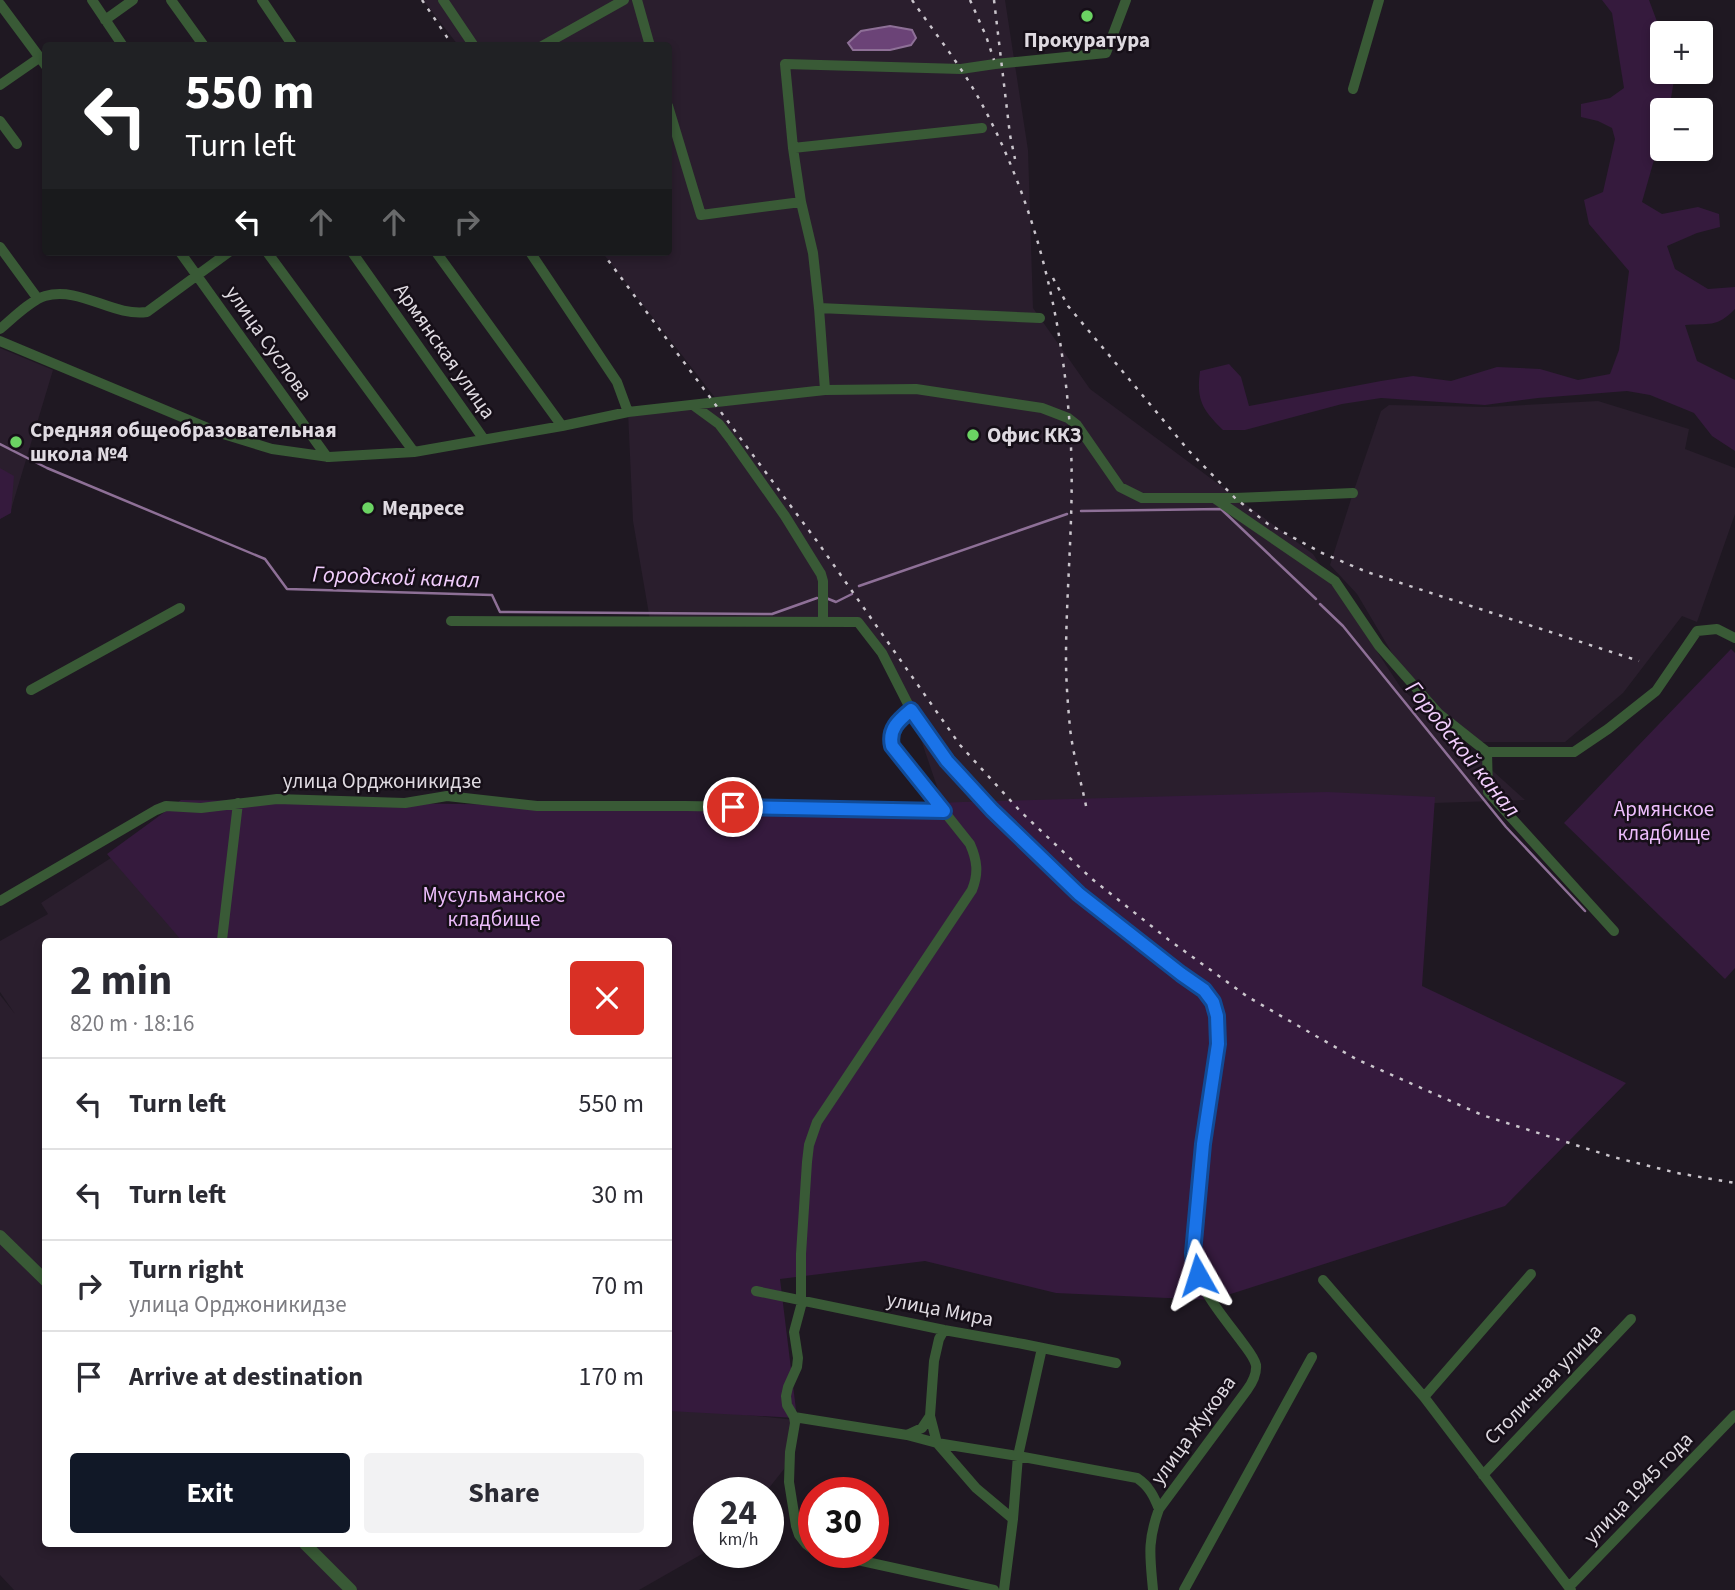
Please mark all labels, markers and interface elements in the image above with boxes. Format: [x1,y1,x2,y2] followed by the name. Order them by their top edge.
[1079,8,1095,24] marker: Прокуратура
[1650,21,1713,161] map controls
[1650,21,1713,84] button: +
[1024,25,1150,55] place label: Прокуратура
[185,58,314,128] text: 550 m
[70,70,161,161] icon: left
[1650,98,1713,161] button: −
[185,123,296,169] text: Turn left
[229,203,267,241] icon: left
[302,203,340,241] icon: ahead
[375,203,413,241] icon: ahead
[448,203,486,241] icon: right
[387,277,503,425] street label: Армянская улица
[218,279,320,407] street label: улица Суслова
[30,415,337,469] place label: Средняя общеобразовательная школа №4
[987,420,1081,450] place label: Офис ККЗ
[965,427,981,443] marker: Офис ККЗ
[8,434,24,450] marker: Средняя общеобразовательная школа №4
[382,493,464,523] place label: Медресе
[360,500,376,516] marker: Медресе
[312,558,480,596] water label: Городской канал
[1397,673,1529,825] water label: Городской канал
[283,766,481,796] street label: улица Орджоникидзе
[703,777,763,837] pin
[714,788,752,826] icon: arrive
[1614,794,1714,848] park label: Армянское кладбище
[423,880,565,934] park label: Мусульманское кладбище
[70,951,172,1011] text: 2 min
[570,961,644,1035] button: close
[70,1007,194,1040] text: 820 m · 18:16
[70,1085,108,1123] icon: left
[129,1085,226,1122] text: Turn left
[578,1085,644,1122] text: 550 m
[70,1176,108,1214] icon: left
[129,1176,226,1213] text: Turn left
[591,1176,644,1213] text: 30 m
[1161,1238,1235,1312] position arrow
[129,1251,244,1288] text: Turn right
[70,1267,108,1305] icon: right
[591,1267,644,1304] text: 70 m
[884,1284,996,1334] street label: улица Мира
[129,1288,347,1321] text: улица Орджоникидзе
[1477,1317,1609,1451] street label: Столичная улица
[70,1358,108,1396] icon: arrive
[129,1358,363,1395] text: Arrive at destination
[578,1358,644,1395] text: 170 m
[1143,1369,1243,1491] street label: улица Жукова
[1576,1425,1700,1551] street label: улица 1945 года
[70,1453,350,1533] button: Exit
[364,1453,644,1533] button: Share
[798,1477,889,1568] speed limit sign: 30
[720,1488,757,1538] text: 24
[719,1527,758,1552] text: km/h

